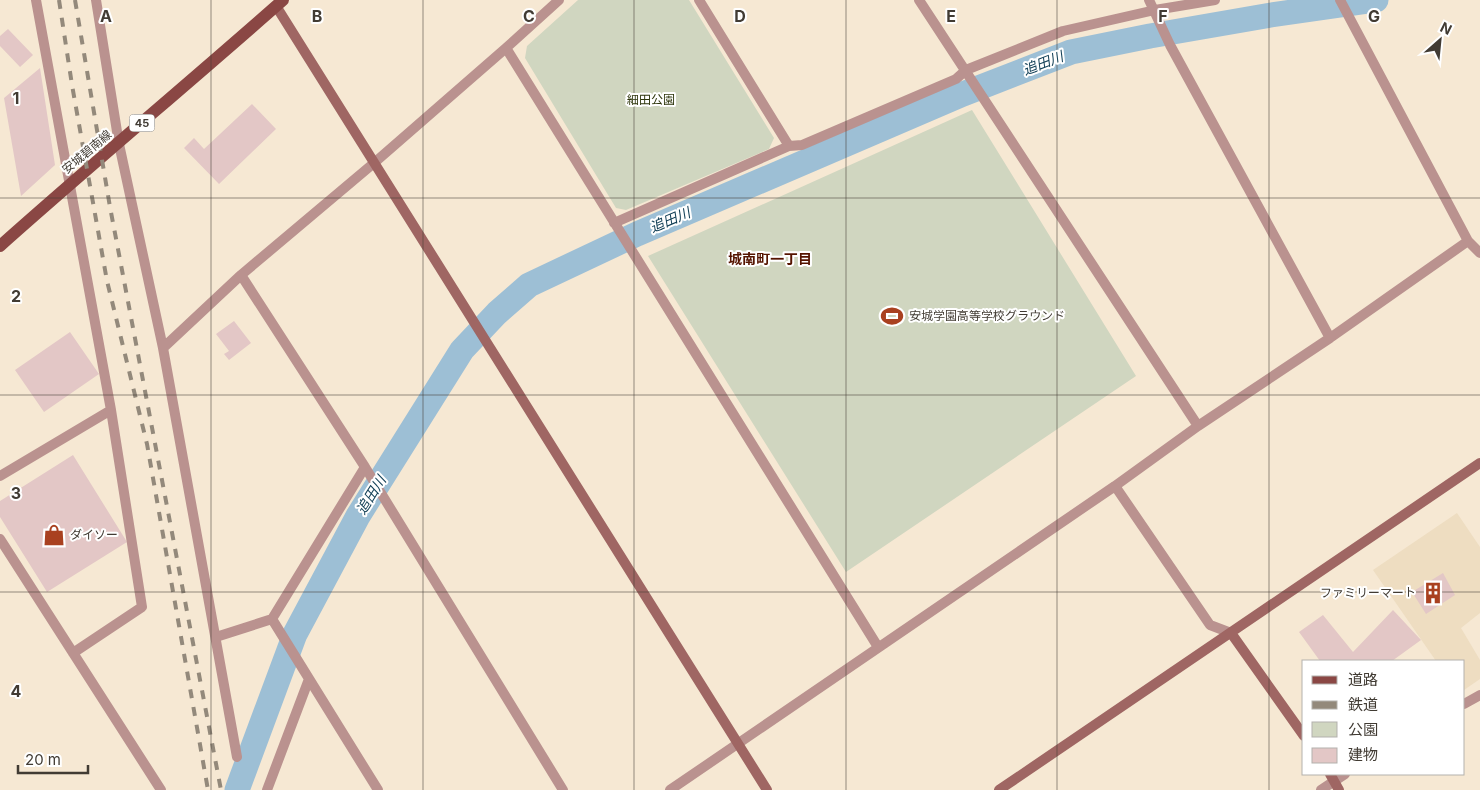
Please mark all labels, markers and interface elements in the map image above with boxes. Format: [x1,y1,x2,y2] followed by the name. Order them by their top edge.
[100,6,112,26] text: A
[312,6,322,26] text: B
[523,6,535,26] text: C
[734,6,746,26] text: D
[946,6,956,26] text: E
[1158,6,1168,26] text: F
[1368,6,1380,26] text: G
[1415,15,1465,65] north arrow
[1438,18,1455,38] text: N
[1020,46,1067,78] water label: 追田川
[13,88,19,108] text: 1
[627,92,675,107] park label: 細田公園
[130,115,154,132] road number: 45
[59,127,114,177] street label: 安城碧南線
[647,203,694,236] water label: 追田川
[728,250,812,267] district label: 城南町一丁目
[11,286,21,306] text: 2
[879,303,905,329] sports icon: 安城学園高等学校グラウンド
[909,308,1065,323] place label: 安城学園高等学校グラウンド
[352,471,390,517] water label: 追田川
[11,483,21,503] text: 3
[41,522,67,548] shop icon: ダイソー
[70,527,118,542] place label: ダイソー
[1420,580,1446,606] building icon: ファミリーマート
[1320,585,1416,600] place label: ファミリーマート
[1302,660,1465,775] legend
[1348,670,1378,689] text: 道路
[11,681,22,701] text: 4
[1348,695,1378,714] text: 鉄道
[1348,720,1378,739] text: 公園
[18,742,88,774] scale bar
[1348,745,1378,764] text: 建物
[25,750,61,769] text: 20 m

